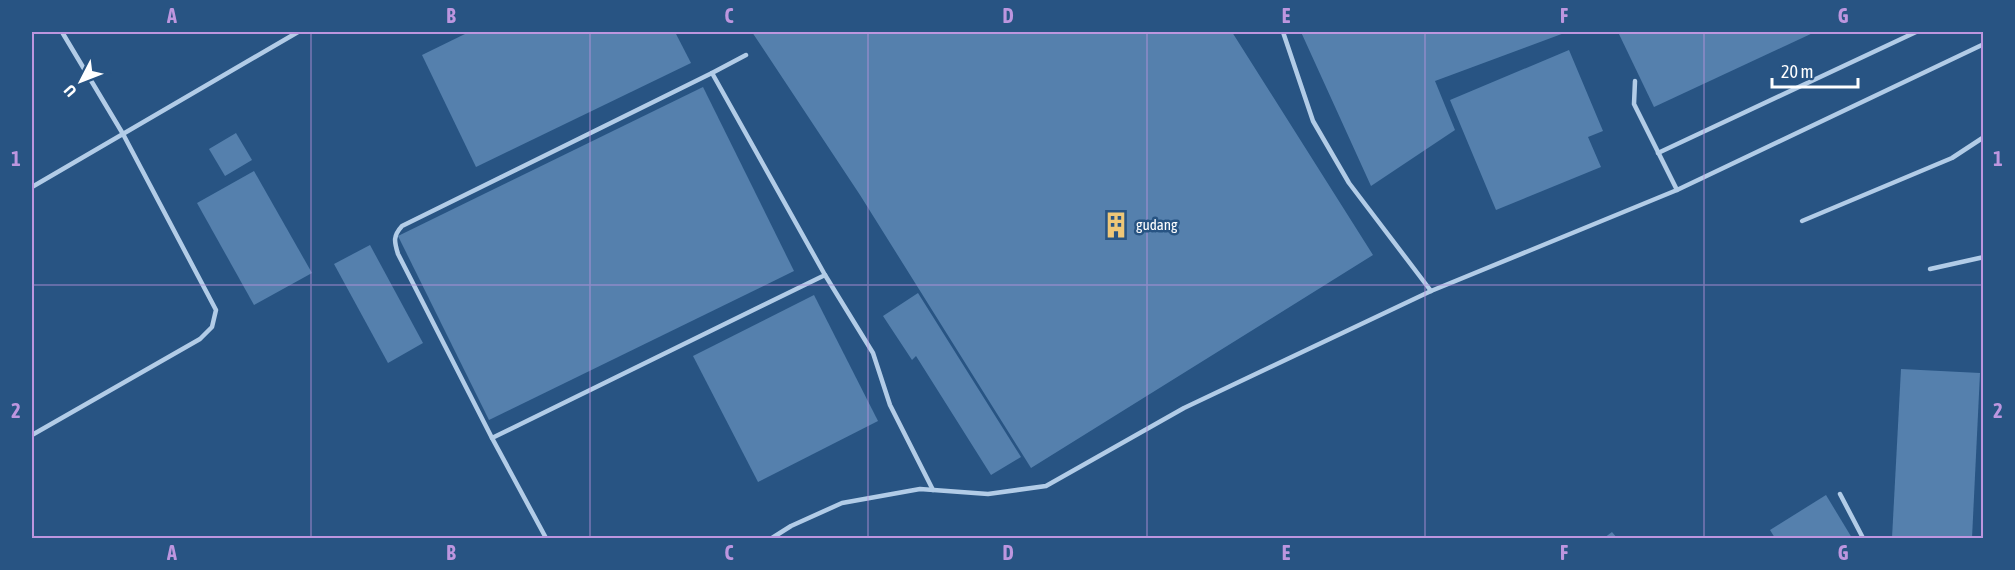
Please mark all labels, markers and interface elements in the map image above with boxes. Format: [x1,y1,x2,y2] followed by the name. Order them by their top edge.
[166,4,177,27] text: A
[446,4,456,27] text: B
[725,4,734,27] text: C
[1002,4,1014,27] text: D
[1282,4,1291,27] text: E
[1560,4,1568,27] text: F
[1838,4,1849,27] text: G
[51,51,111,111] north arrow
[1772,51,1858,89] scale bar
[1781,61,1813,82] text: 20 m
[60,82,80,101] text: U
[11,147,21,170] text: 1
[1993,147,2003,170] text: 1
[1101,210,1131,240] building icon: gudang
[1136,216,1178,233] place label: gudang
[11,399,21,422] text: 2
[1993,399,2003,422] text: 2
[166,541,177,564] text: A
[446,541,456,564] text: B
[725,541,734,564] text: C
[1002,541,1014,564] text: D
[1282,541,1291,564] text: E
[1560,541,1568,564] text: F
[1838,541,1849,564] text: G

